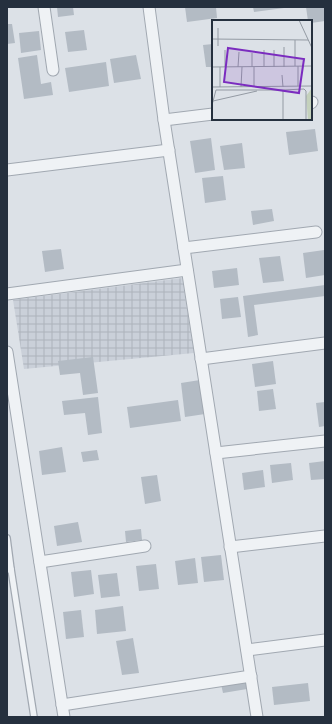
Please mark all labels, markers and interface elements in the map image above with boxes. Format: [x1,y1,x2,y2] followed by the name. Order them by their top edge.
[212,20,312,120] inset map

